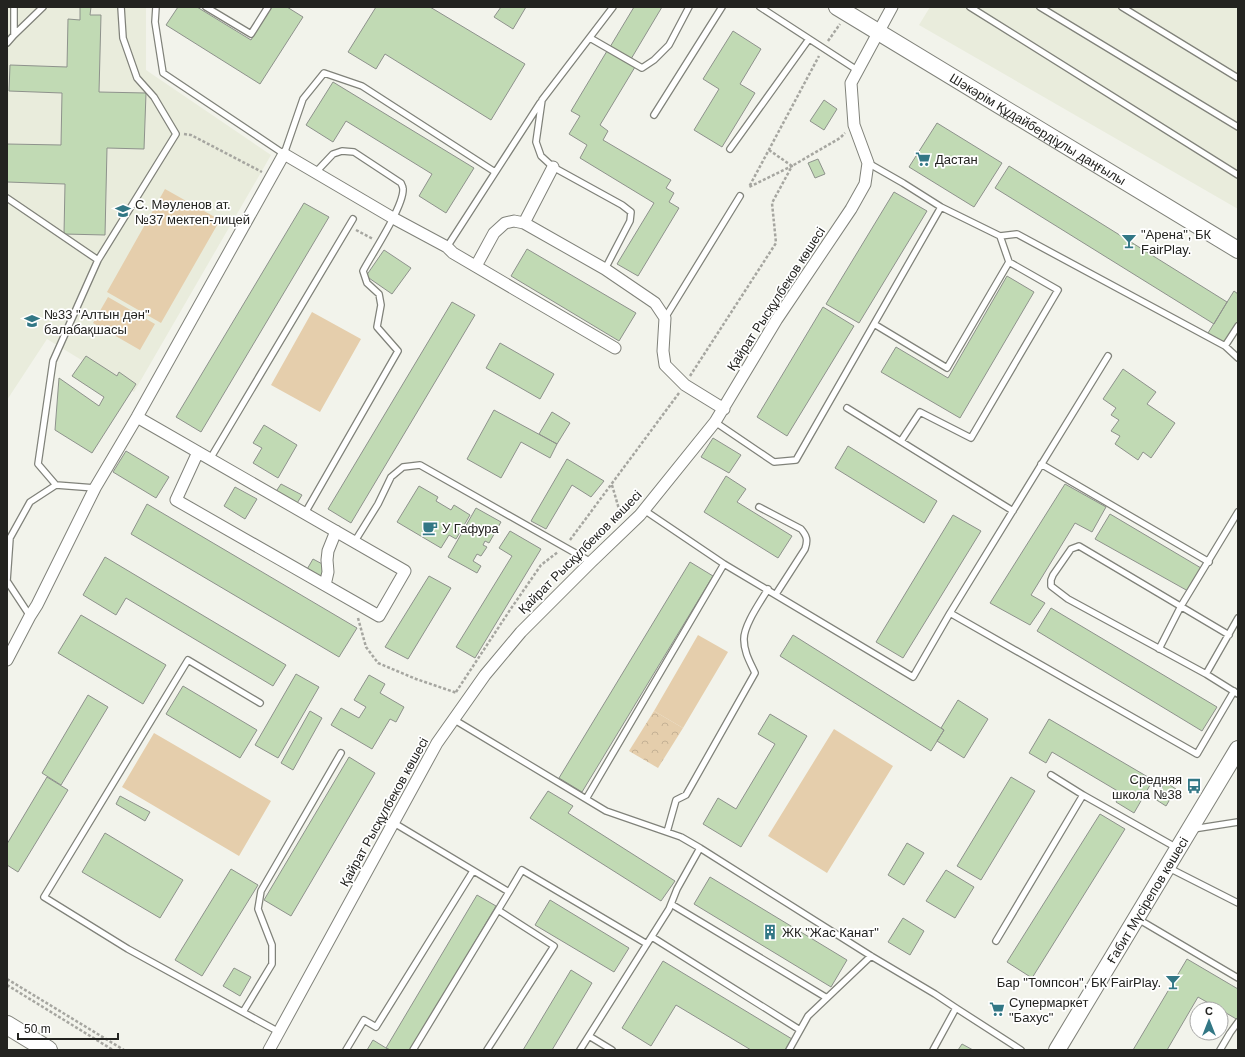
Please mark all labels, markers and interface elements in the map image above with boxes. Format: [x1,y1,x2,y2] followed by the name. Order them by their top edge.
[947,70,1129,188] street label: Шәкәрім Құдайбердіұлы даңғылы
[914,150,932,168] supermarket icon: Дастан
[935,152,978,167] place label: Дастан
[135,197,250,227] place label: С. Мәуленов ат. №37 мектеп-лицей
[114,202,132,220] school or university icon: С. Мәуленов ат. №37 мектеп-лицей
[724,224,828,374] street label: Қайрат Рысқұлбеков көшесі
[1141,227,1212,257] place label: "Арена", БК FairPlay.
[1120,232,1138,250] bar icon: "Арена", БК FairPlay.
[44,307,150,337] place label: №33 "Алтын дән" балабақшасы
[23,312,41,330] school or university icon: №33 "Алтын дән" балабақшасы
[515,487,645,617] street label: Қайрат Рысқұлбеков көшесі
[421,519,439,537] cafe icon: У Гафура
[442,521,500,536] place label: У Гафура
[337,735,431,889] street label: Қайрат Рысқұлбеков көшесі
[1112,772,1182,802] place label: Средняя школа №38
[1185,777,1203,795] bus stop icon: Средняя школа №38
[1103,834,1191,966] street label: Ғабит Мүсірепов көшесі
[761,923,779,941] building icon: ЖК "Жас Канат"
[782,925,879,940] place label: ЖК "Жас Канат"
[1164,973,1182,991] bar icon: Бар "Томпсон", БК FairPlay.
[997,975,1161,990] place label: Бар "Томпсон", БК FairPlay.
[1009,995,1088,1025] place label: Супермаркет "Бахус"
[988,1000,1006,1018] supermarket icon: Супермаркет "Бахус"
[1189,1001,1229,1041] north arrow
[1205,1005,1213,1017] text: С
[18,1015,118,1041] scale bar
[24,1022,51,1036] text: 50 m

